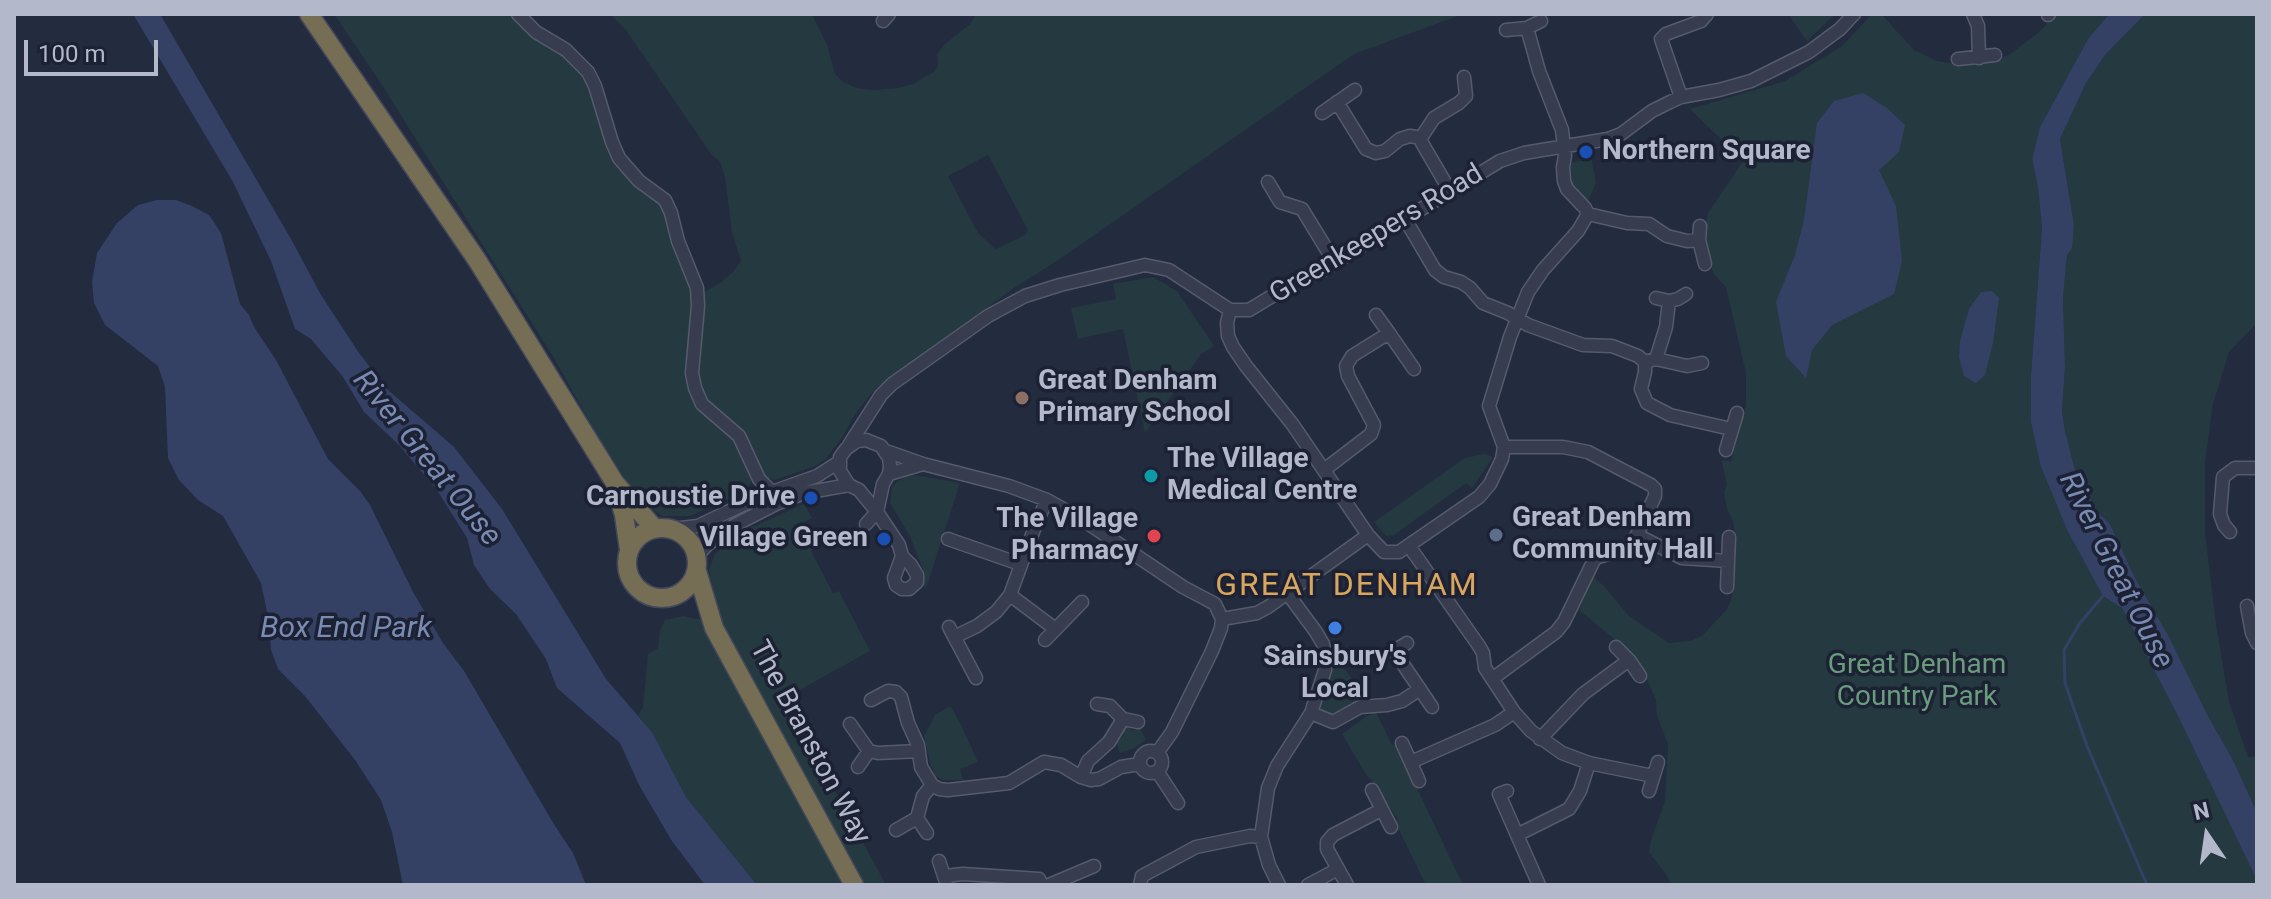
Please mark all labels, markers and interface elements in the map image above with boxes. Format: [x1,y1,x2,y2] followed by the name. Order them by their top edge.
[28,24,162,74] scale bar
[38,40,105,68] text: 100 m
[1602,135,1810,169] place label: Northern Square
[1577,143,1595,161] marker: Northern Square
[1264,158,1490,312] street label: Greenkeepers Road
[344,364,508,554] water label: River Great Ouse
[1038,365,1231,431] place label: Great Denham Primary School
[1013,389,1031,407] marker: Great Denham Primary School
[1167,443,1357,509] place label: The Village Medical Centre
[1142,467,1160,485] marker: The Village Medical Centre
[2050,467,2180,675] water label: River Great Ouse
[586,481,795,515] place label: Carnoustie Drive
[802,489,820,507] marker: Carnoustie Drive
[1512,502,1714,568] place label: Great Denham Community Hall
[996,503,1138,569] place label: The Village Pharmacy
[699,522,868,556] place label: Village Green
[1487,526,1505,544] marker: Great Denham Community Hall
[1145,527,1163,545] marker: The Village Pharmacy
[875,530,893,548] marker: Village Green
[1215,568,1479,606] district label: GREAT DENHAM
[260,611,432,647] water label: Box End Park
[1326,619,1344,637] marker: Sainsbury's Local
[741,636,877,850] street label: The Branston Way
[1263,641,1407,707] place label: Sainsbury's Local
[1828,649,2006,715] park label: Great Denham Country Park
[2167,795,2247,875] north arrow
[2191,797,2212,825] text: N

